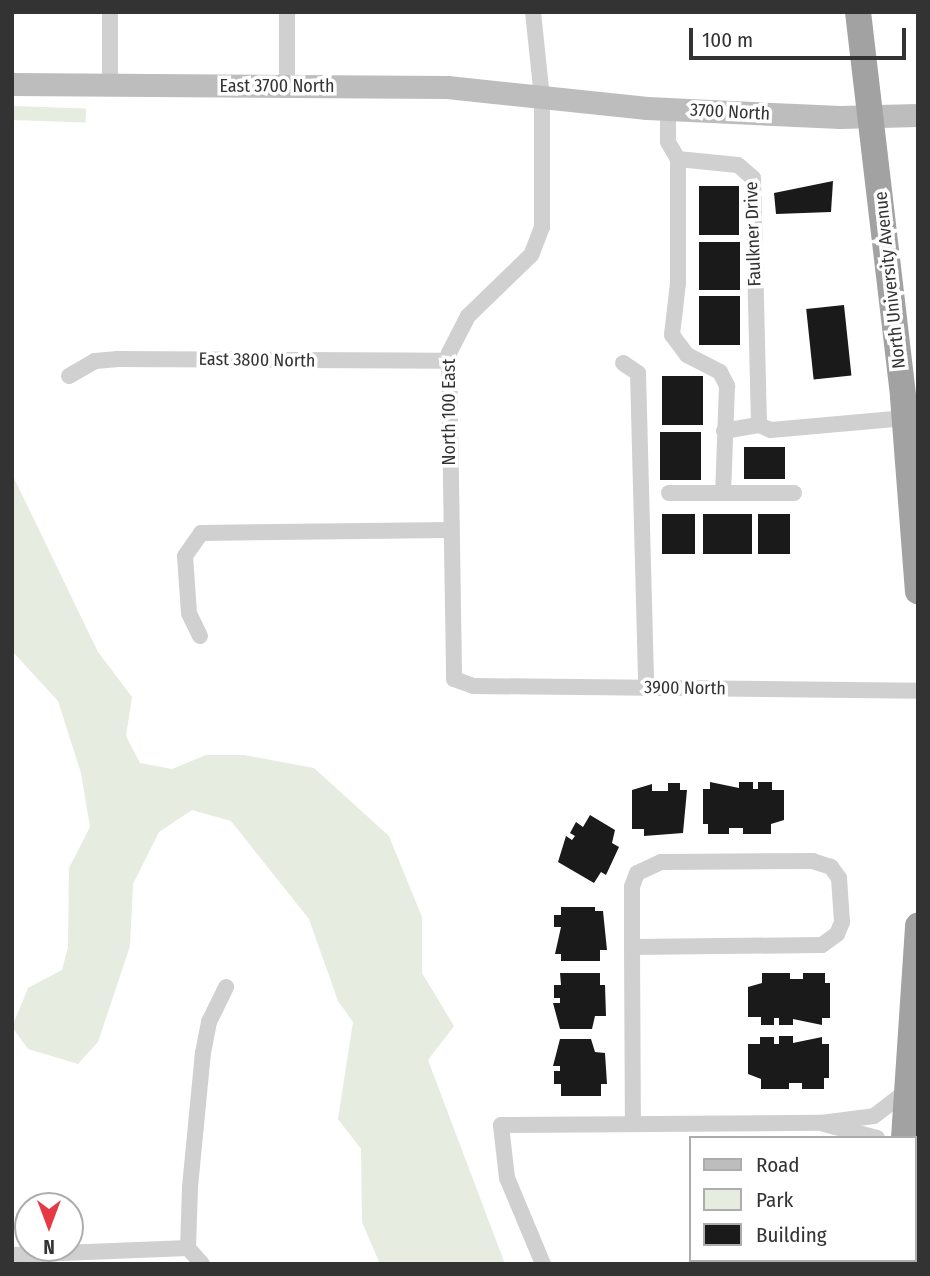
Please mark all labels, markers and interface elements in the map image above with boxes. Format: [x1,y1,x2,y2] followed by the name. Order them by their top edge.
[692,14,909,58] scale bar
[702,27,753,53] text: 100 m
[220,75,334,97] street label: East 3700 North
[689,99,771,125] street label: 3700 North
[740,181,766,287] street label: Faulkner Drive
[870,190,910,370] street label: North University Avenue
[198,348,316,372] street label: East 3800 North
[438,359,460,465] street label: North 100 East
[644,676,726,700] street label: 3900 North
[688,1136,916,1262] legend
[756,1152,800,1178] text: Road
[756,1187,793,1213] text: Park
[14,1192,84,1262] north arrow
[756,1222,827,1248] text: Building
[43,1235,55,1258] text: N

